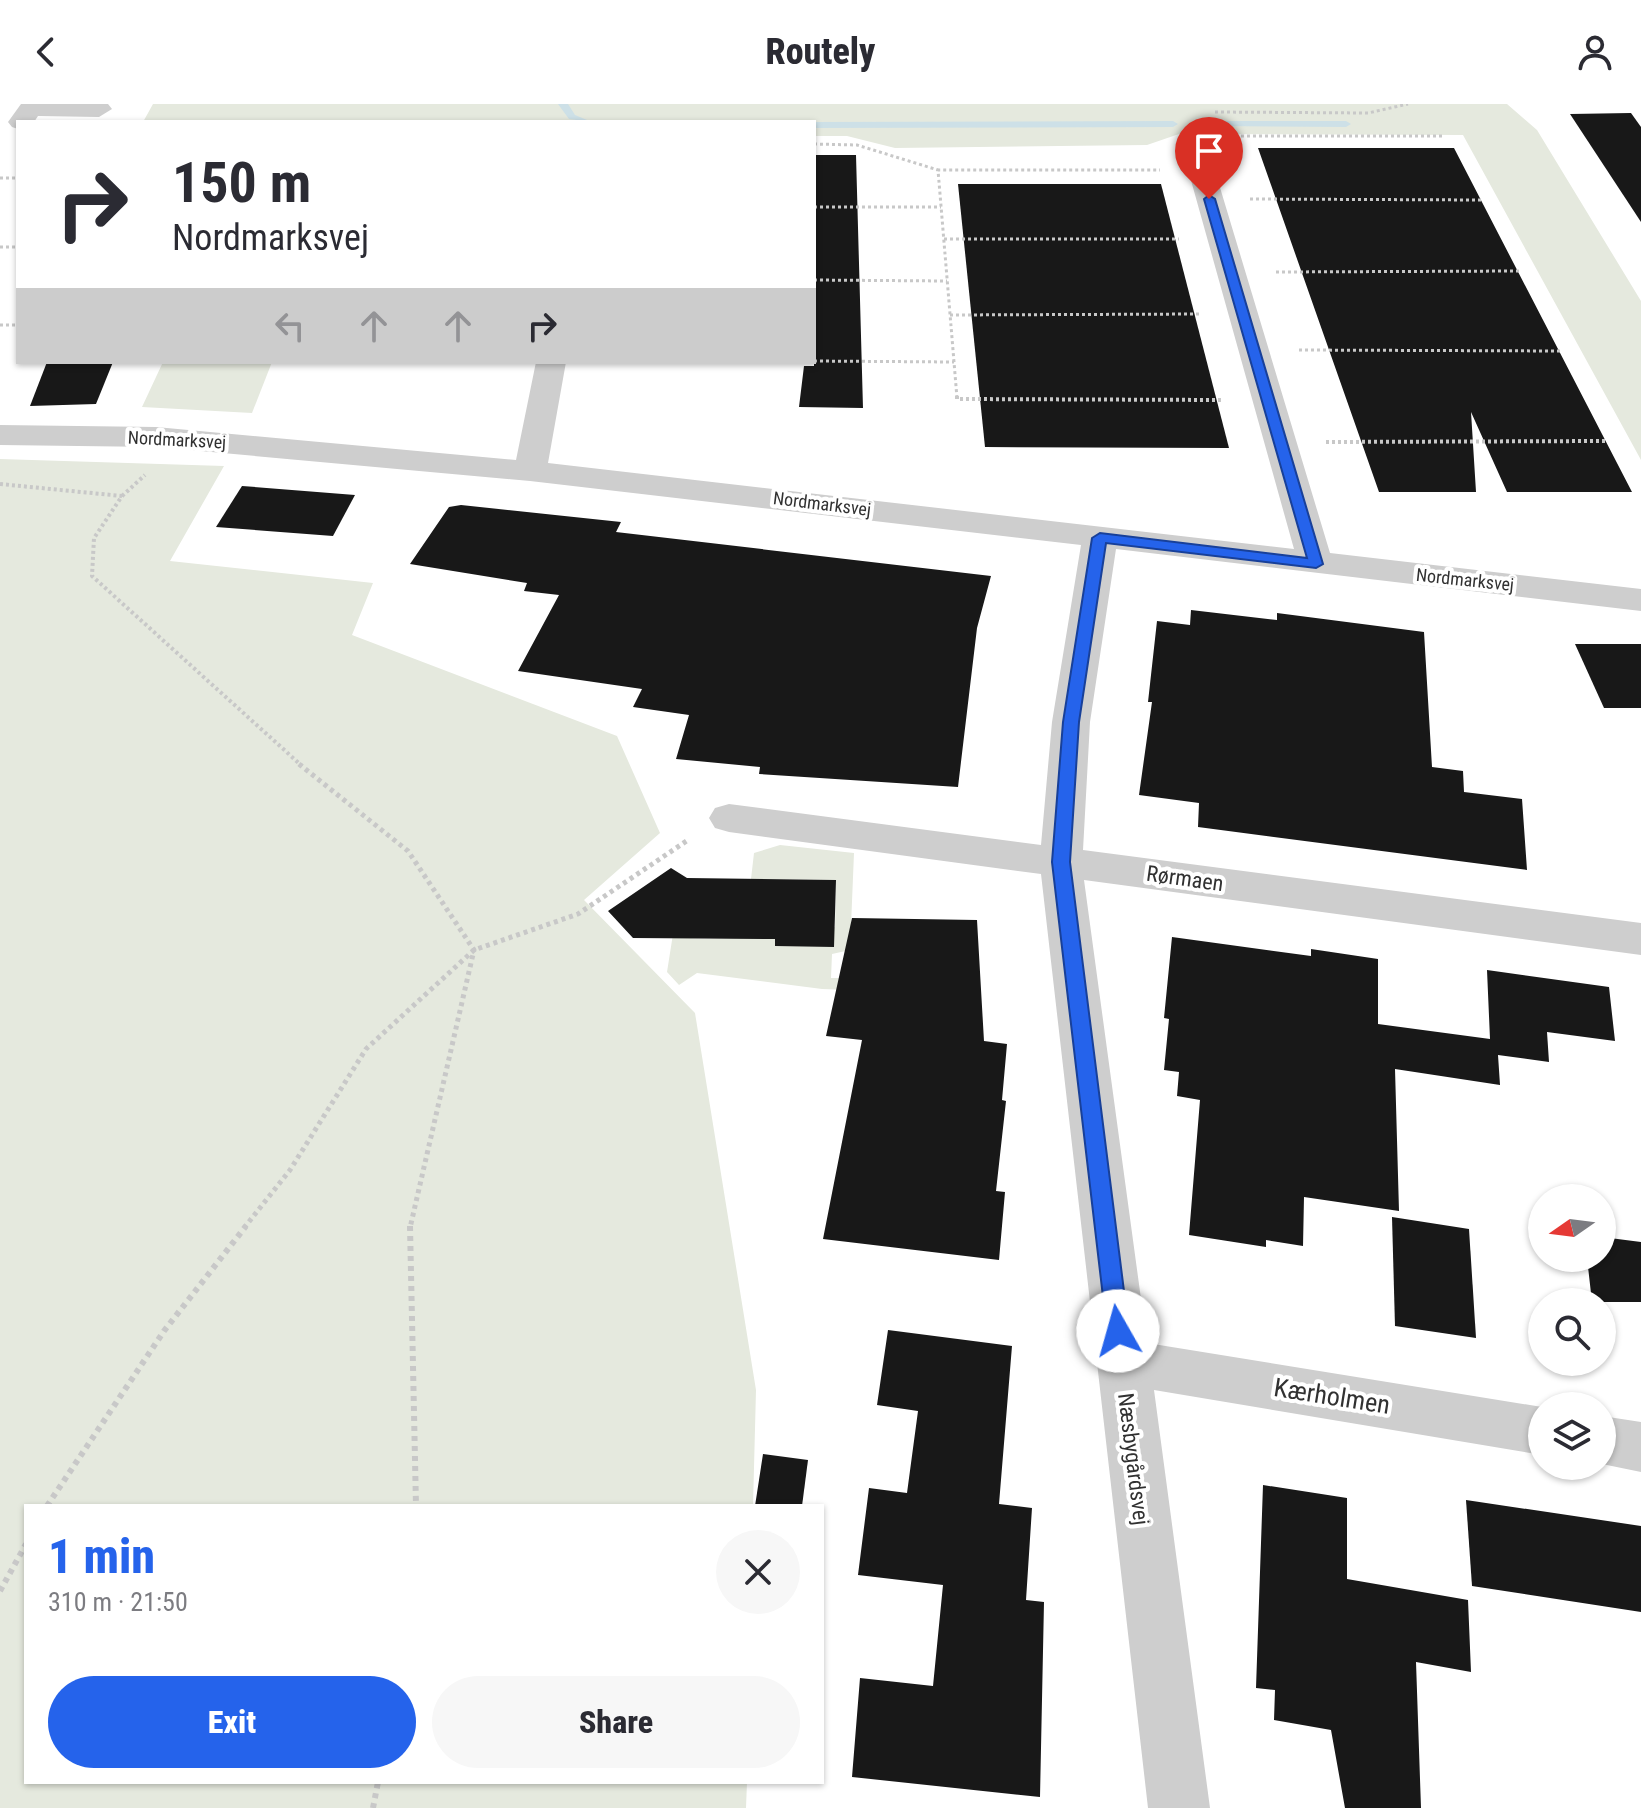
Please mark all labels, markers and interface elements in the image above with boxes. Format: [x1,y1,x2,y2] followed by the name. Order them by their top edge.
[24,30,68,74] icon: back
[1573,30,1617,74] icon: person
[766,31,875,73] text: Routely
[1175,117,1243,199] pin
[1187,129,1231,173] icon: arrive
[172,150,311,216] text: 150 m
[40,152,144,256] icon: right
[172,217,369,259] text: Nordmarksvej
[268,304,312,348] icon: left
[352,304,396,348] icon: ahead
[436,304,480,348] icon: ahead
[520,304,564,348] icon: right
[127,426,227,453] street label: Nordmarksvej
[772,487,872,520] street label: Nordmarksvej
[1415,564,1515,595] street label: Nordmarksvej
[1145,861,1225,896] street label: Rørmaen
[1528,1184,1616,1272] north arrow
[1528,1184,1616,1480] map controls
[1528,1288,1616,1376] button: search
[1076,1289,1160,1373] position arrow
[1272,1372,1392,1420] street label: Kærholmen
[1113,1392,1154,1526] street label: Næsbygårdsvej
[1528,1392,1616,1480] button: layers
[48,1528,155,1585] text: 1 min
[716,1530,800,1614] button: close
[48,1587,188,1617] text: 310 m · 21:50
[48,1676,416,1768] button: Exit
[432,1676,800,1768] button: Share

